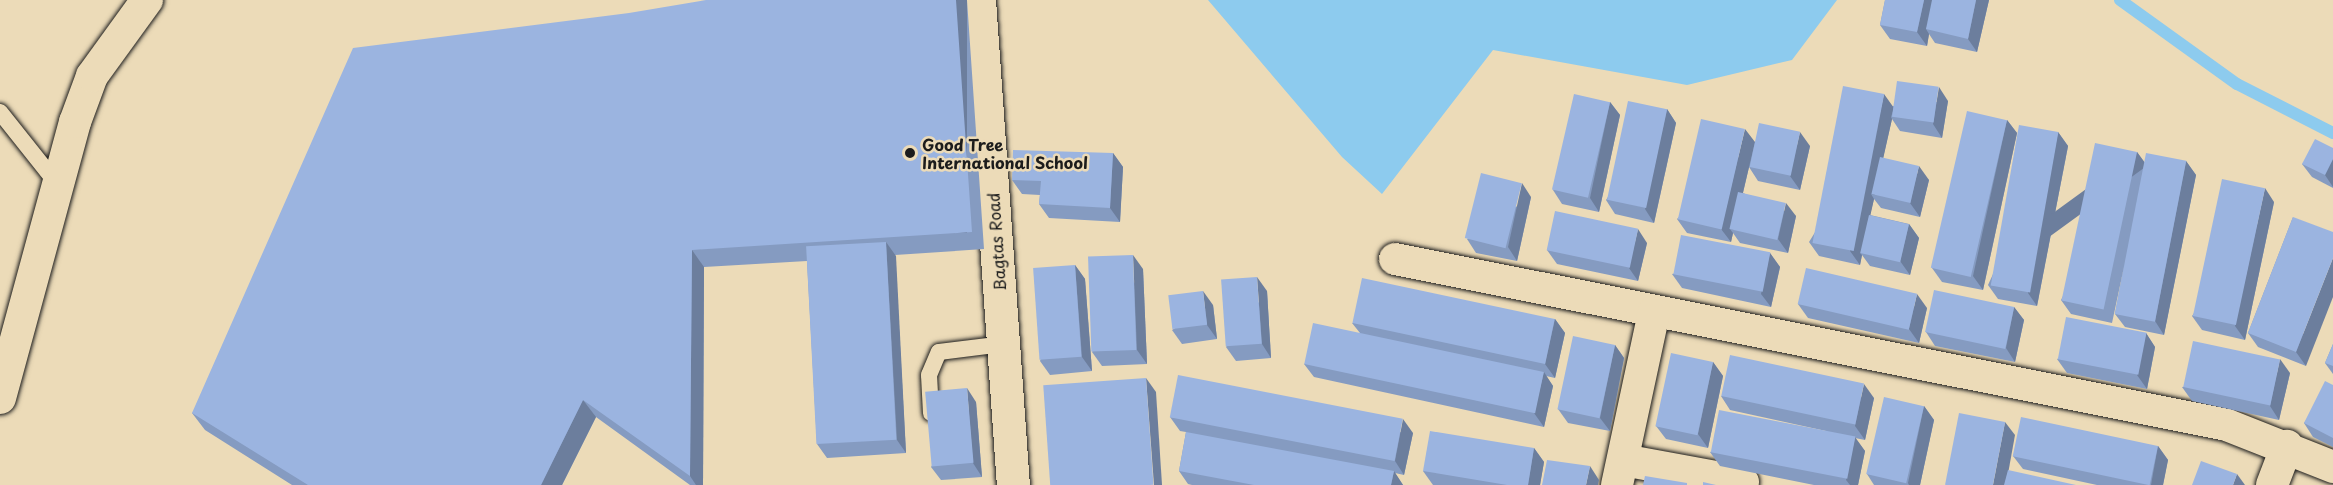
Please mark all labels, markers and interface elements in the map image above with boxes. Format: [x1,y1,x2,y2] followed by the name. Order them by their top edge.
[922,134,1088,172] place label: Good Tree International School
[903,146,917,160] marker: Good Tree International School
[983,192,1009,292] street label: Bagtas Road

